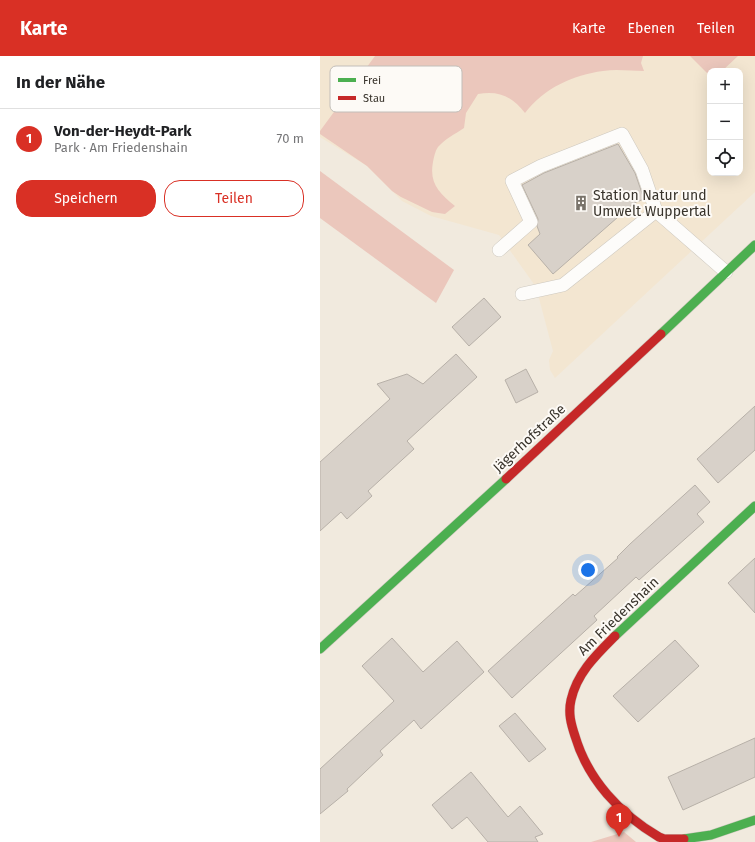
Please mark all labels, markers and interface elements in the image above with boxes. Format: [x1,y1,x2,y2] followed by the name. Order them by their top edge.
[20,17,67,40] text: Karte
[572,20,606,37] text: Karte
[628,20,675,37] text: Ebenen
[697,20,735,37] text: Teilen
[330,66,462,112] legend
[707,68,743,176] map controls
[707,68,743,104] button: +
[16,72,105,93] text: In der Nähe
[363,74,381,87] text: Frei
[363,92,385,105] text: Stau
[707,104,743,140] button: −
[54,122,192,140] text: Von-der-Heydt-Park
[26,131,32,146] text: 1
[277,131,304,146] text: 70 m
[54,140,188,155] text: Park · Am Friedenshain
[707,140,743,176] button: locate
[16,180,156,217] button: Speichern
[164,180,304,217] button: Teilen
[593,187,711,220] place label: Station Natur und Umwelt Wuppertal
[572,194,590,212] building icon: Station Natur und Umwelt Wuppertal
[490,400,569,476] street label: Jägerhofstraße
[578,560,598,580] your location
[574,573,662,659] street label: Am Friedenshain
[606,804,632,837] pin: 1

